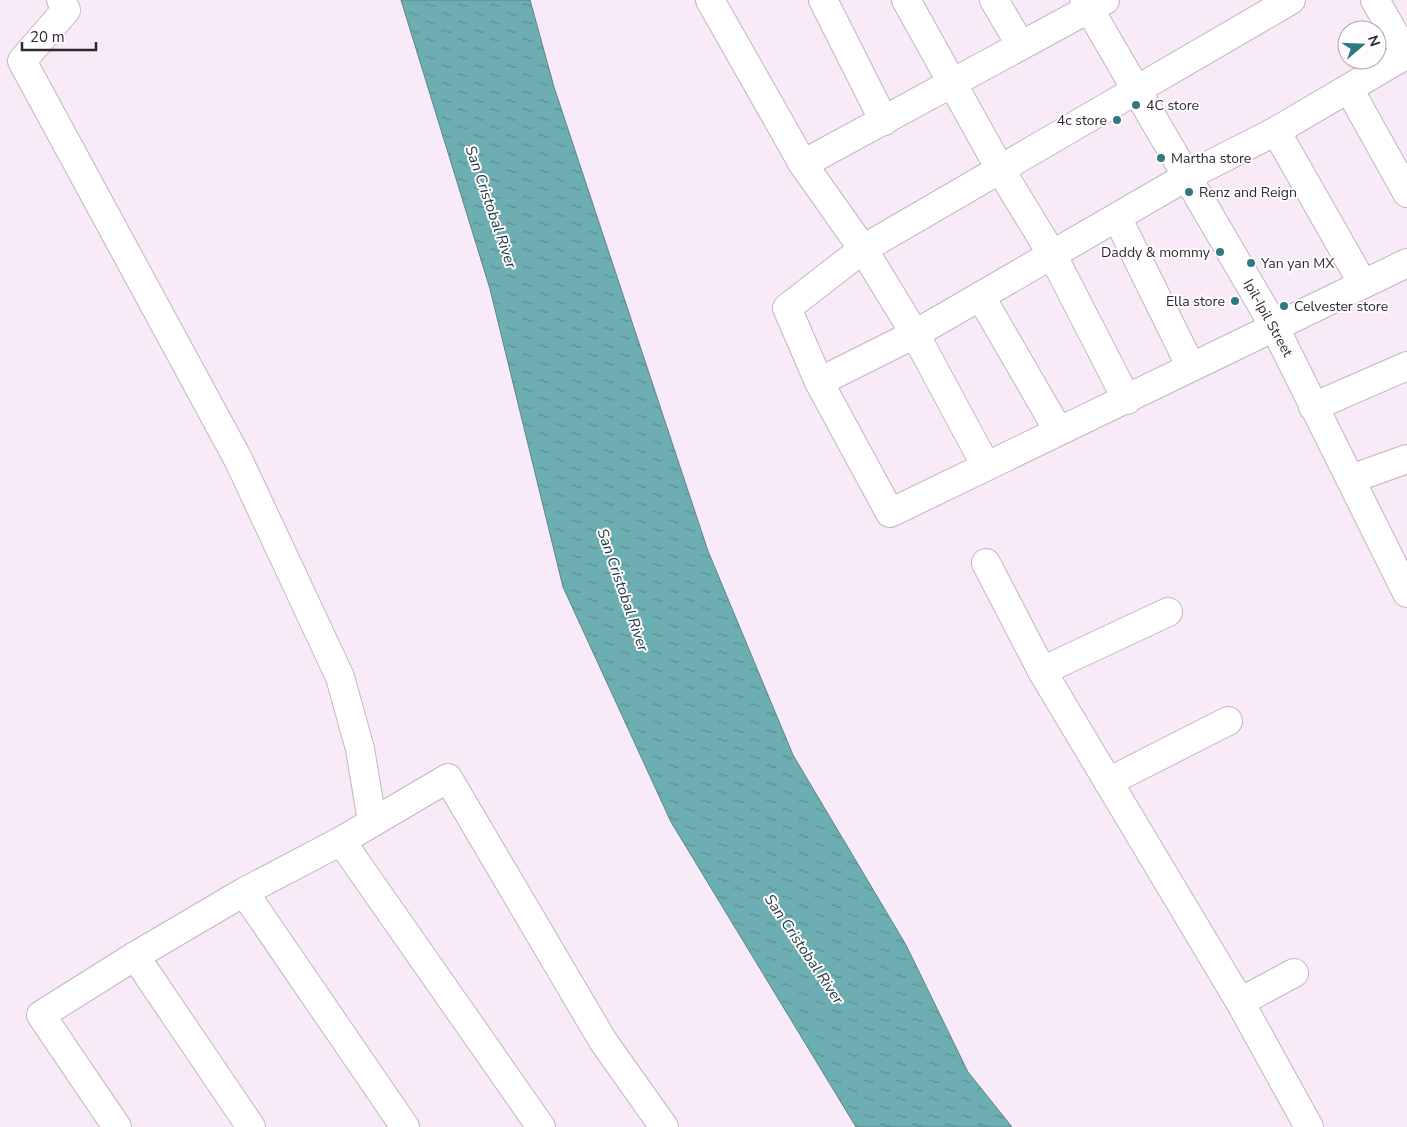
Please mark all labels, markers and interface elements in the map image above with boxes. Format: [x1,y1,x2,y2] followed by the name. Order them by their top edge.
[22,20,96,52] scale bar
[1337,20,1387,70] north arrow
[30,27,65,47] text: 20 m
[1363,33,1385,49] text: N
[1146,96,1199,115] place label: 4C store
[1130,99,1142,111] marker: 4C store
[1057,111,1107,130] place label: 4c store
[1111,114,1123,126] marker: 4c store
[461,143,522,272] water label: San Cristobal River
[1171,149,1251,168] place label: Martha store
[1155,152,1167,164] marker: Martha store
[1199,183,1297,202] place label: Renz and Reign
[1183,186,1195,198] marker: Renz and Reign
[1101,243,1211,262] place label: Daddy & mommy
[1214,246,1226,258] marker: Daddy & mommy
[1260,254,1334,273] place label: Yan yan MX
[1245,257,1257,269] marker: Yan yan MX
[1239,276,1297,360] street label: Ipil-Ipil Street
[1166,292,1225,311] place label: Ella store
[1229,295,1241,307] marker: Ella store
[1294,297,1388,316] place label: Celvester store
[1278,300,1290,312] marker: Celvester store
[593,526,654,655] water label: San Cristobal River
[760,890,849,1008] water label: San Cristobal River

